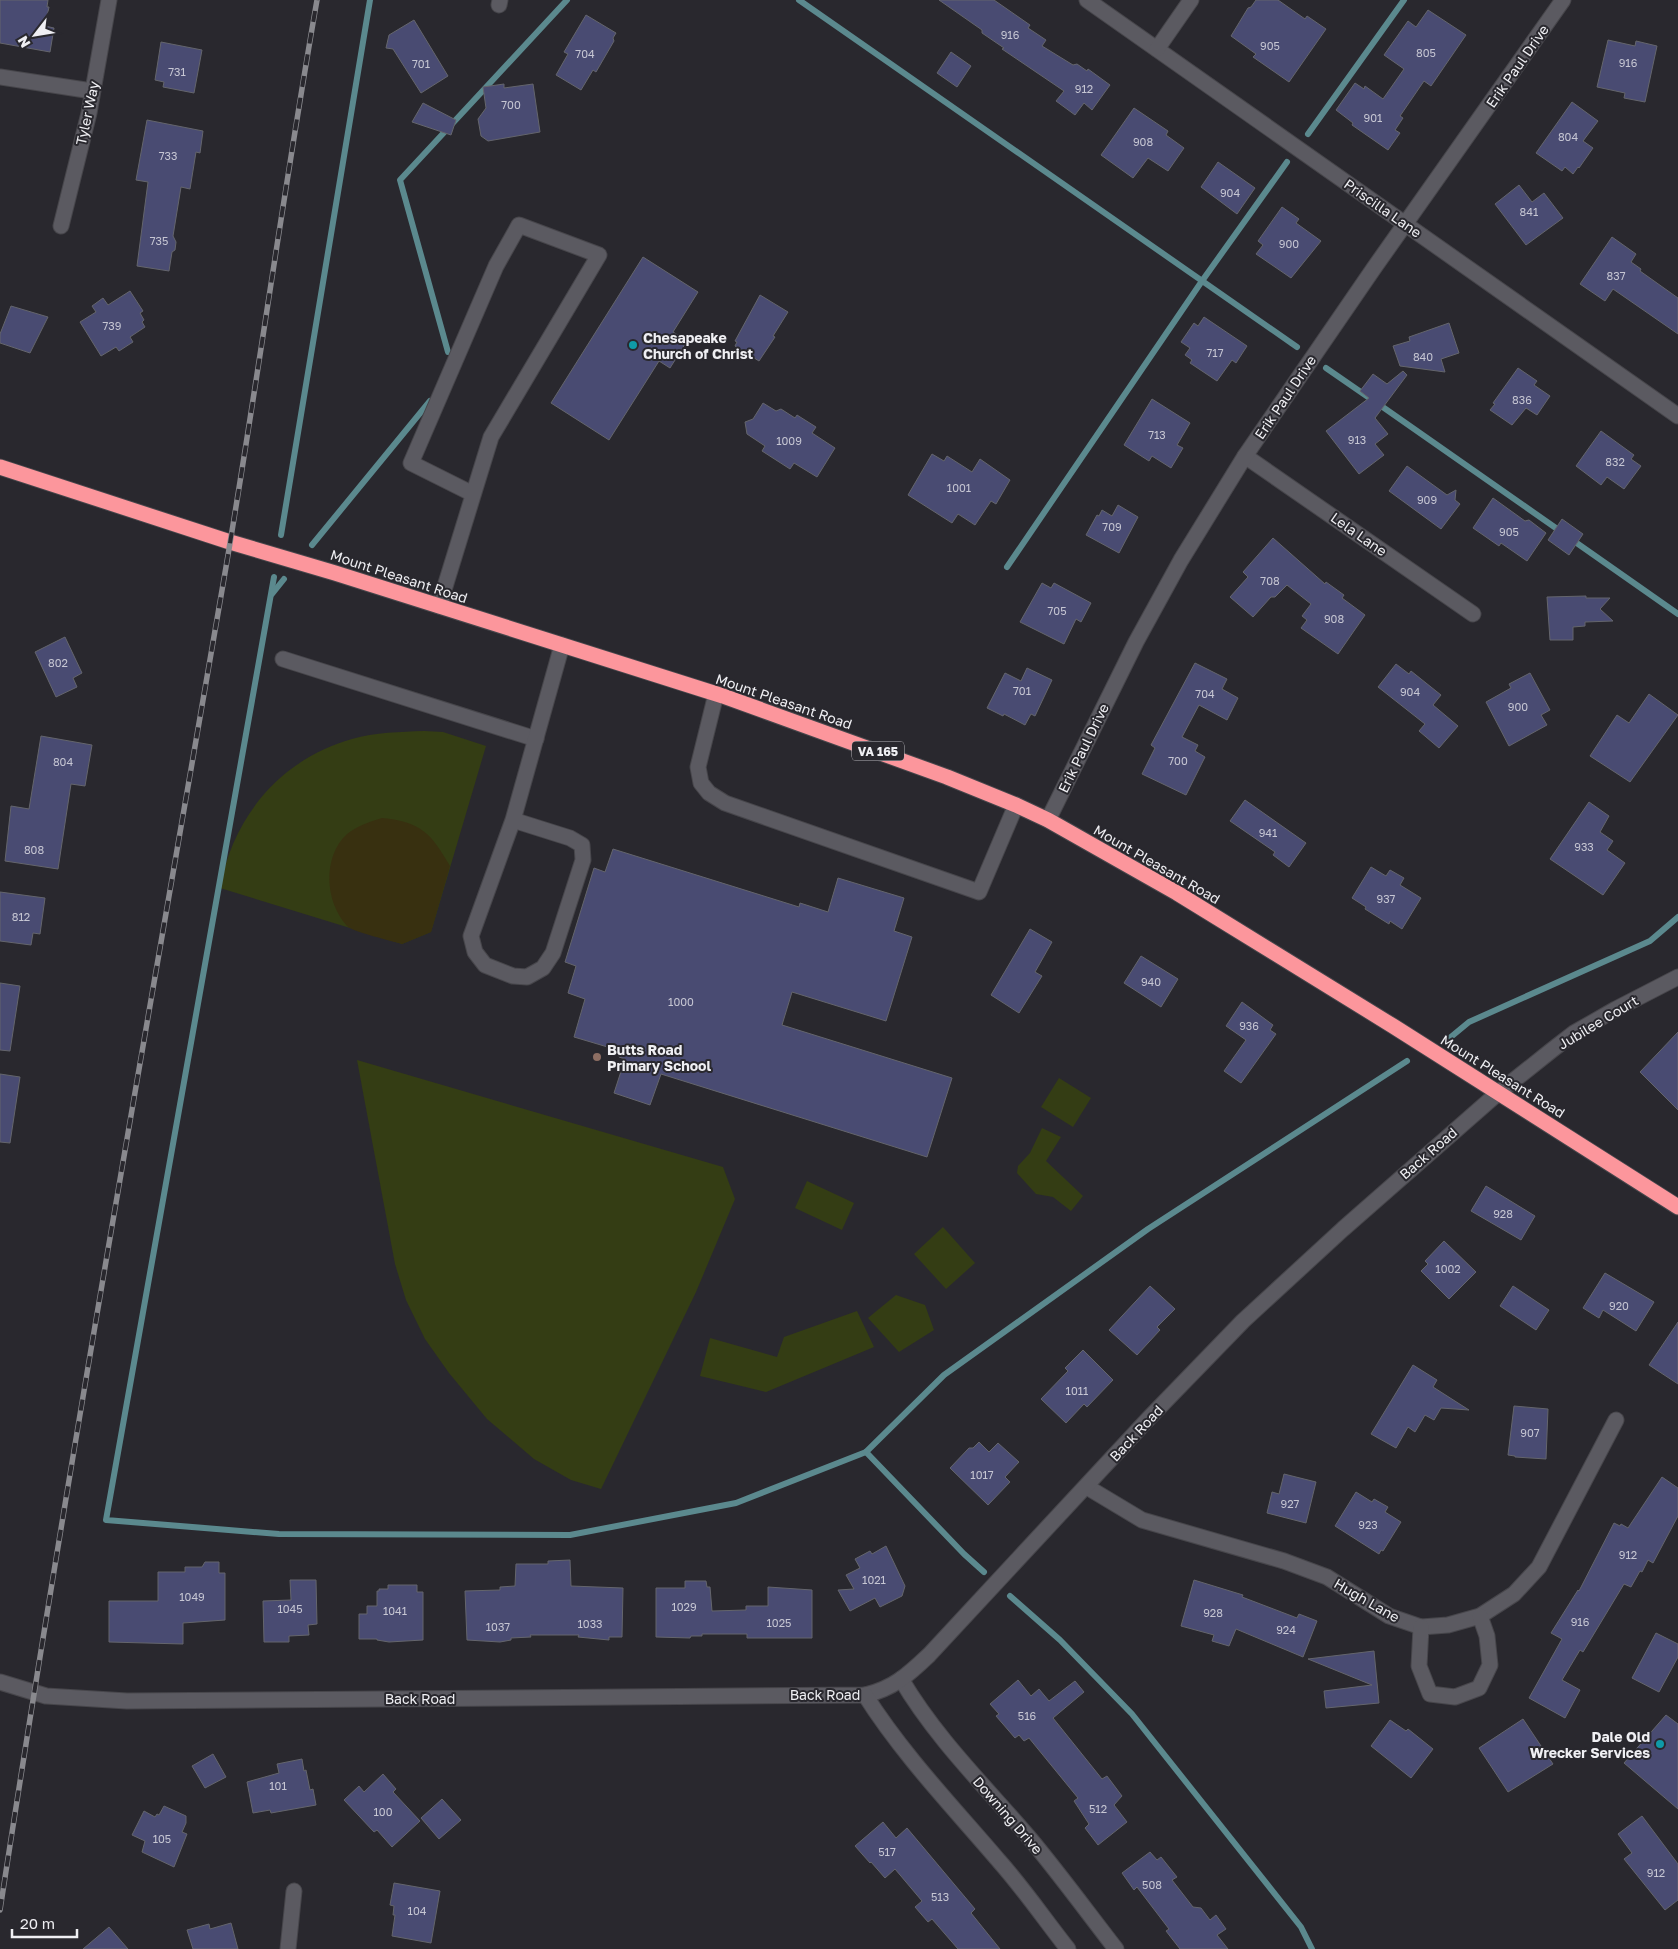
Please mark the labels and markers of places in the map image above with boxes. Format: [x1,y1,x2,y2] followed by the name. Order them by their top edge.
[643,329,753,362] place label: Chesapeake Church of Christ
[627,339,639,351] marker: Chesapeake Church of Christ
[607,1041,711,1074] place label: Butts Road Primary School
[591,1051,603,1063] marker: Butts Road Primary School
[1530,1728,1650,1761] place label: Dale Old Wrecker Services
[1654,1738,1666,1750] marker: Dale Old Wrecker Services

